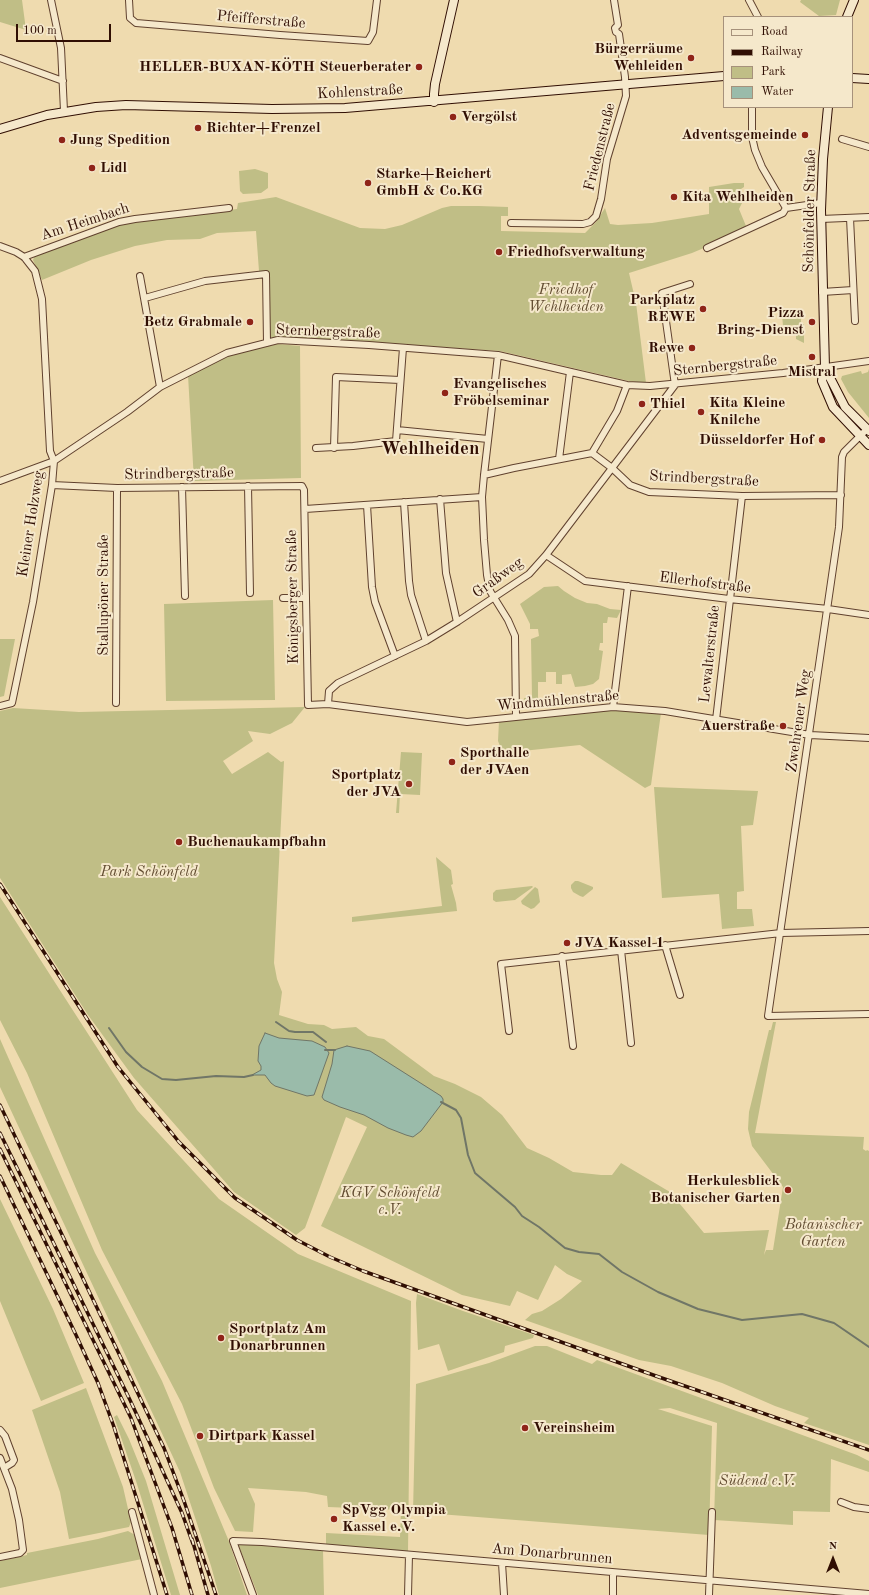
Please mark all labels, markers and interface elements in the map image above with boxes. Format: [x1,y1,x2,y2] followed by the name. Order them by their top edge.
[216,7,306,33] street label: Pfeifferstraße
[18,16,113,42] scale bar
[723,16,853,108] legend
[23,25,57,37] text: 100 m
[761,26,788,38] text: Road
[594,40,683,75] place label: Bürgerräume Wehleiden
[761,46,803,58] text: Railway
[686,53,696,63] marker: Bürgerräume Wehleiden
[139,58,411,76] place label: HELLER-BUXAN-KÖTH Steuerberater
[414,62,424,72] marker: HELLER-BUXAN-KÖTH Steuerberater
[761,66,786,78] text: Park
[317,81,403,103] street label: Kohlenstraße
[761,86,793,98] text: Water
[580,101,620,193] street label: Friedenstraße
[461,108,517,126] place label: Vergölst
[448,112,458,122] marker: Vergölst
[206,119,321,137] place label: Richter+Frenzel
[193,123,203,133] marker: Richter+Frenzel
[681,126,797,144] place label: Adventsgemeinde
[800,130,810,140] marker: Adventsgemeinde
[70,131,170,149] place label: Jung Spedition
[57,135,67,145] marker: Jung Spedition
[800,149,820,273] street label: Schönfelder Straße
[100,159,127,177] place label: Lidl
[87,163,97,173] marker: Lidl
[376,165,491,200] place label: Starke+Reichert GmbH & Co.KG
[363,178,373,188] marker: Starke+Reichert GmbH & Co.KG
[682,188,793,206] place label: Kita Wehlheiden
[669,192,679,202] marker: Kita Wehlheiden
[38,199,132,245] street label: Am Heimbach
[507,243,645,261] place label: Friedhofsverwaltung
[494,247,504,257] marker: Friedhofsverwaltung
[528,281,604,316] park label: Friedhof Wehlheiden
[630,291,695,326] place label: Parkplatz REWE
[698,304,708,314] marker: Parkplatz REWE
[717,304,804,339] place label: Pizza Bring-Dienst
[144,313,242,331] place label: Betz Grabmale
[245,317,255,327] marker: Betz Grabmale
[807,317,817,327] marker: Pizza Bring-Dienst
[275,321,381,343] street label: Sternbergstraße
[648,339,684,357] place label: Rewe
[687,343,697,353] marker: Rewe
[672,352,778,380] street label: Sternbergstraße
[807,352,817,362] marker: Mistral
[788,363,836,381] place label: Mistral
[453,375,549,410] place label: Evangelisches Fröbelseminar
[440,388,450,398] marker: Evangelisches Fröbelseminar
[709,394,785,429] place label: Kita Kleine Knilche
[650,395,685,413] place label: Thiel
[637,399,647,409] marker: Thiel
[696,407,706,417] marker: Kita Kleine Knilche
[699,431,814,449] place label: Düsseldorfer Hof
[817,435,827,445] marker: Düsseldorfer Hof
[380,438,480,460] district label: Wehlheiden
[124,464,234,484] street label: Strindbergstraße
[649,467,759,491] street label: Strindbergstraße
[14,469,48,579] street label: Kleiner Holzweg
[283,530,303,664] street label: Königsberger Straße
[95,534,113,656] street label: Stallupöner Straße
[469,554,527,602] street label: Graßweg
[658,568,752,598] street label: Ellerhofstraße
[696,604,724,704] street label: Lewalterstraße
[783,668,815,774] street label: Zwehrener Weg
[496,687,620,715] street label: Windmühlenstraße
[700,717,775,735] place label: Auerstraße
[778,721,788,731] marker: Auerstraße
[460,744,529,779] place label: Sporthalle der JVAen
[447,757,457,767] marker: Sporthalle der JVAen
[331,766,401,801] place label: Sportplatz der JVA
[404,779,414,789] marker: Sportplatz der JVA
[187,833,326,851] place label: Buchenaukampfbahn
[174,837,184,847] marker: Buchenaukampfbahn
[100,863,198,881] park label: Park Schönfeld
[575,934,664,952] place label: JVA Kassel 1
[562,938,572,948] marker: JVA Kassel 1
[650,1172,780,1207] place label: Herkulesblick Botanischer Garten
[340,1184,440,1219] park label: KGV Schönfeld e.V.
[783,1185,793,1195] marker: Herkulesblick Botanischer Garten
[785,1216,861,1251] park label: Botanischer Garten
[229,1320,326,1355] place label: Sportplatz Am Donarbrunnen
[216,1333,226,1343] marker: Sportplatz Am Donarbrunnen
[533,1419,615,1437] place label: Vereinsheim
[520,1423,530,1433] marker: Vereinsheim
[208,1427,315,1445] place label: Dirtpark Kassel
[195,1431,205,1441] marker: Dirtpark Kassel
[719,1472,795,1490] park label: Südend e.V.
[342,1501,446,1536] place label: SpVgg Olympia Kassel e.V.
[329,1514,339,1524] marker: SpVgg Olympia Kassel e.V.
[813,1539,853,1579] north arrow
[491,1540,613,1568] street label: Am Donarbrunnen
[829,1541,837,1552] text: N

